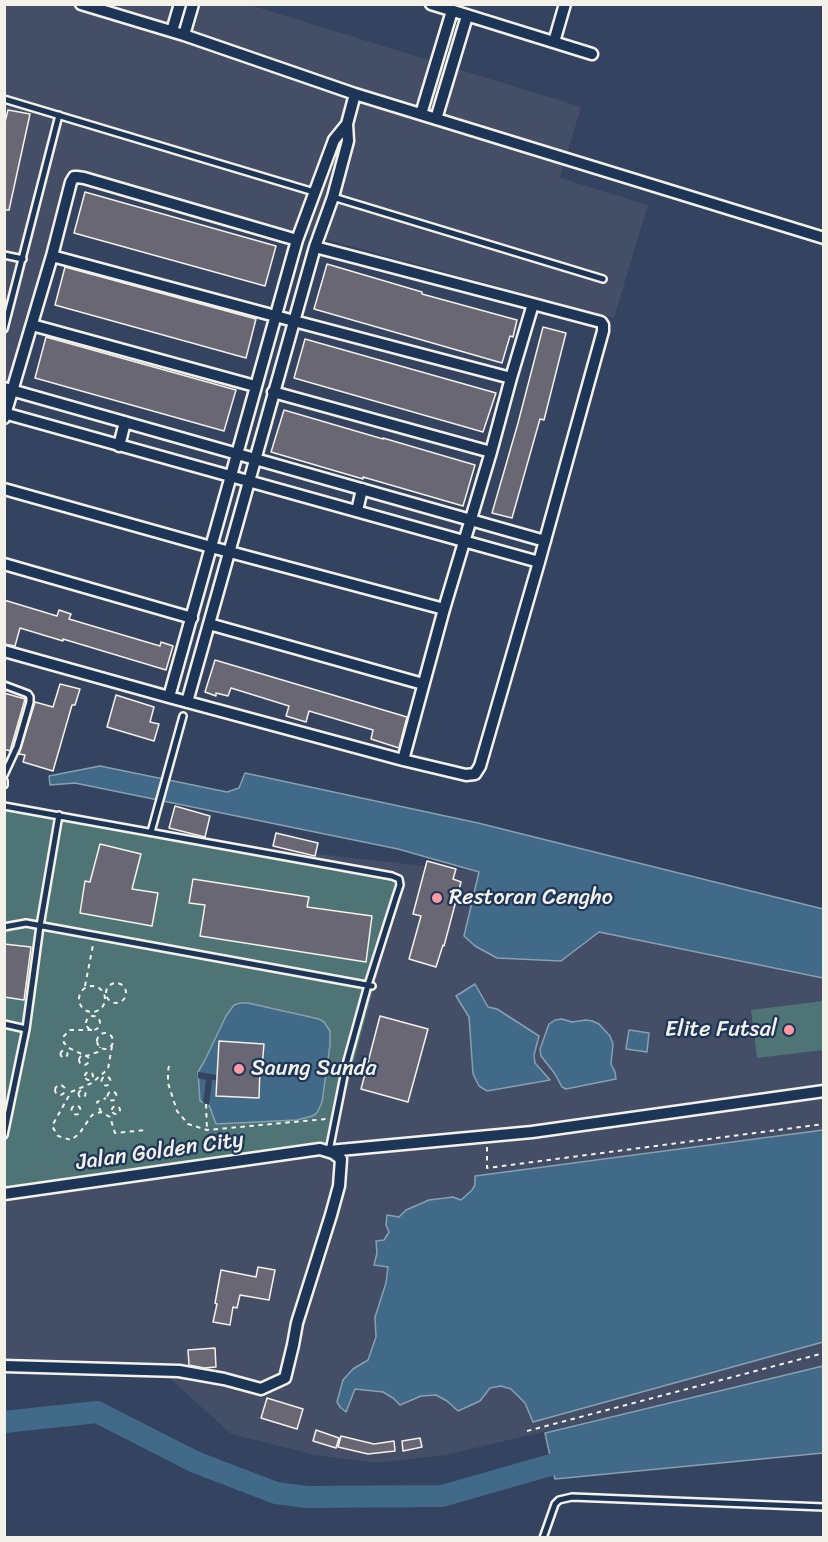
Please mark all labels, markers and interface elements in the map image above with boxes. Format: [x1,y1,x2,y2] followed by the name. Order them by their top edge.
[449,885,613,911] place label: Restoran Cengho
[430,891,444,905] marker: Restoran Cengho
[665,1017,777,1043] place label: Elite Futsal
[782,1023,796,1037] marker: Elite Futsal
[251,1056,376,1082] place label: Saung Sunda
[232,1062,246,1076] marker: Saung Sunda
[75,1127,245,1177] street label: Jalan Golden City

